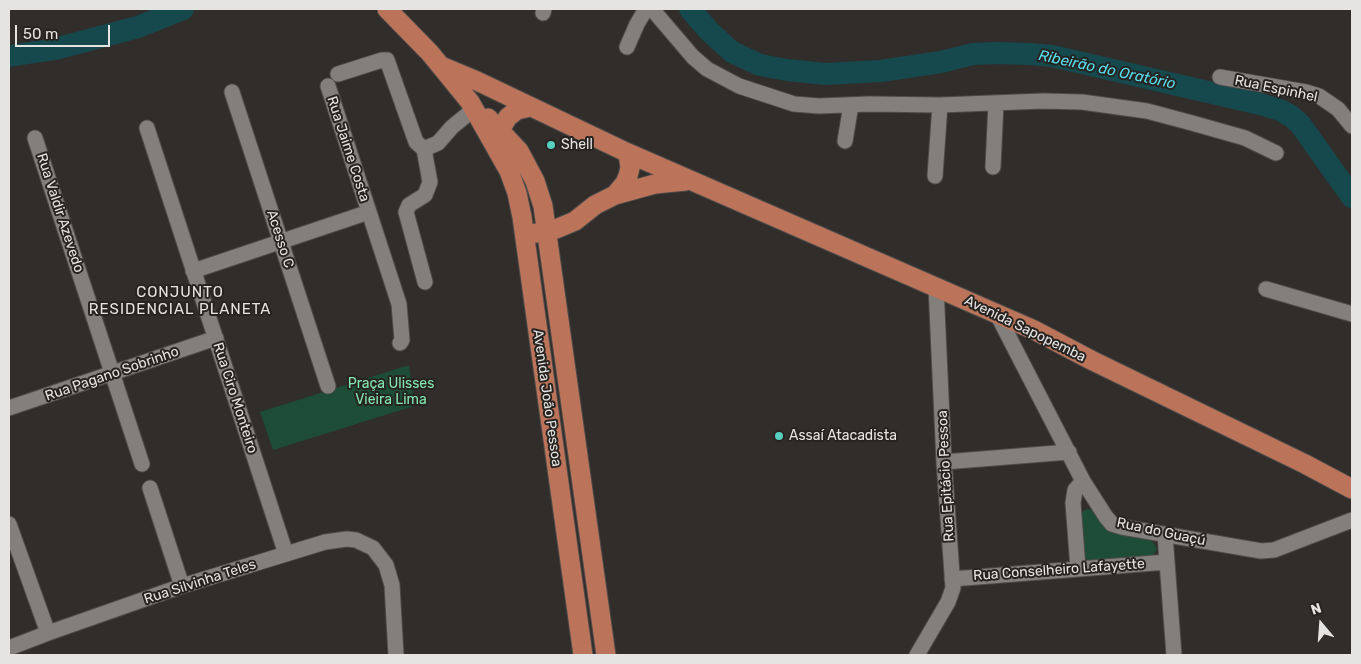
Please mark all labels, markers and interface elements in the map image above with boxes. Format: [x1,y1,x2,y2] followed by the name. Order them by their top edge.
[18,15,112,47] scale bar
[23,25,58,43] text: 50 m
[1037,47,1177,93] water label: Ribeirão do Oratório
[1233,72,1319,106] street label: Rua Espinhel
[323,94,373,204] street label: Rua Jaime Costa
[561,137,593,153] place label: Shell
[545,139,557,151] marker: Shell
[33,151,87,275] street label: Rua Valdir Azevedo
[263,208,297,270] street label: Acesso C
[86,284,274,319] district label: CONJUNTO RESIDENCIAL PLANETA
[961,292,1089,366] street label: Avenida Sapopemba
[529,328,565,468] street label: Avenida João Pessoa
[209,340,261,456] street label: Rua Ciro Monteiro
[43,343,181,405] street label: Rua Pagano Sobrinho
[348,376,434,408] park label: Praça Ulisses Vieira Lima
[934,410,958,542] street label: Rua Epitácio Pessoa
[789,428,897,444] place label: Assaí Atacadista
[773,430,785,442] marker: Assaí Atacadista
[1115,514,1207,550] street label: Rua do Guaçú
[142,556,258,608] street label: Rua Silvinha Teles
[973,556,1145,584] street label: Rua Conselheiro Lafayette
[1296,599,1346,649] north arrow
[1309,600,1324,619] text: N

